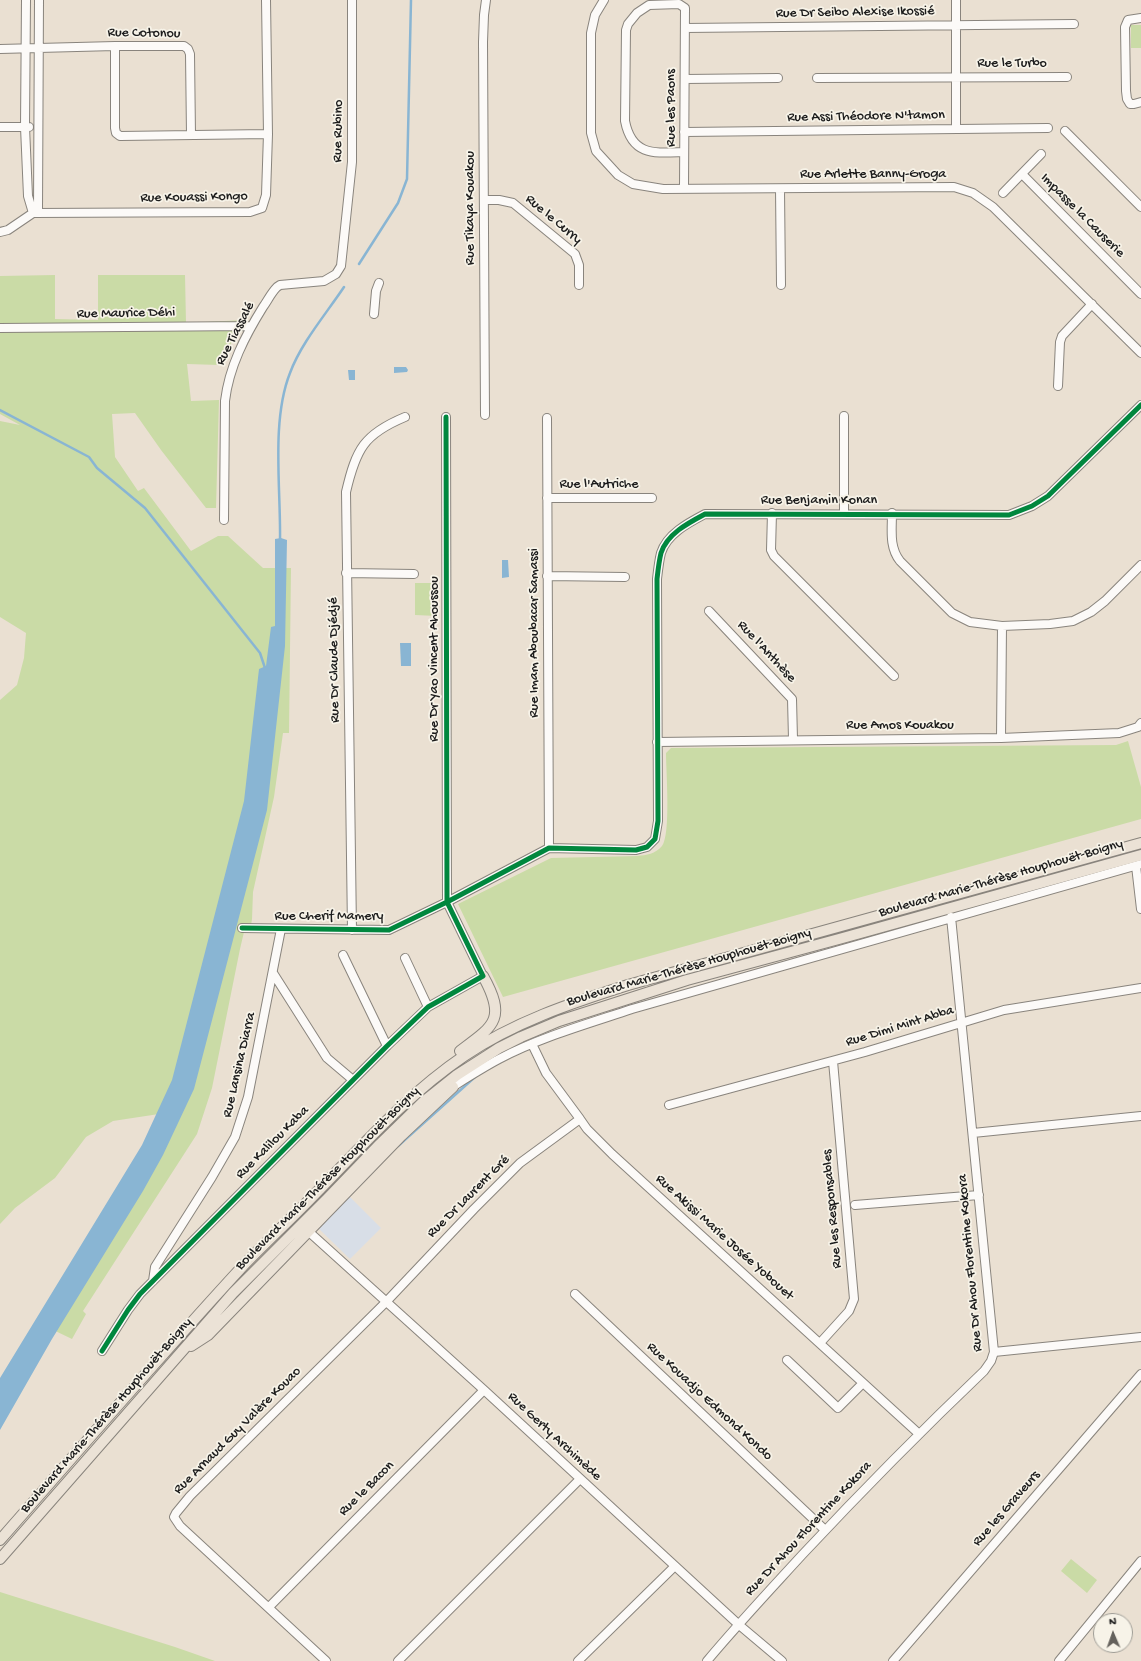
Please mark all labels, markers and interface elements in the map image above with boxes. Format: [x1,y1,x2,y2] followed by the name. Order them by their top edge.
[776,3,934,23] street label: Rue Dr Seibo Alexise Ikossié
[107,25,181,43] street label: Rue Cotonou
[977,56,1047,72] street label: Rue le Turbo
[664,69,680,147] street label: Rue les Paons
[330,100,348,162] street label: Rue Rubino
[787,107,945,127] street label: Rue Assi Théodore N'tamon
[463,151,479,265] street label: Rue Tikaya Kouakou
[800,167,946,183] street label: Rue Arlette Banny-Groga
[1036,170,1128,262] street label: Impasse la Causerie
[140,189,248,207] street label: Rue Kouassi Kongo
[521,191,585,249] street label: Rue le Curry
[213,299,259,369] street label: Rue Tiassalé
[77,305,175,323] street label: Rue Maurice Déhi
[559,477,639,493] street label: Rue l'Autriche
[761,493,877,509] street label: Rue Benjamin Konan
[527,548,543,718] street label: Rue Imam Aboubacar Samassi
[427,576,443,742] street label: Rue Dr Yao Vincent Ahoussou
[326,597,344,723] street label: Rue Dr Claude Djédjé
[733,617,799,687] street label: Rue l'Anthèse
[846,718,954,734] street label: Rue Amos Kouakou
[877,836,1125,922] street label: Boulevard Marie-Thérèse Houphouët-Boigny
[275,909,383,925] street label: Rue Cherif Mamery
[565,925,813,1011] street label: Boulevard Marie-Thérèse Houphouët-Boigny
[844,1003,956,1051] street label: Rue Dimi Mint Abba
[220,1011,260,1119] street label: Rue Lansina Diarra
[233,1084,423,1274] street label: Boulevard Marie-Thérèse Houphouët-Boigny
[233,1103,313,1183] street label: Rue Kalilou Kaba
[819,1149,847,1269] street label: Rue les Responsables
[424,1152,514,1242] street label: Rue Dr Laurent Gré
[651,1171,797,1305] street label: Rue Akissi Marie Josée Yobouet
[955,1173,987,1353] street label: Rue Dr Ahou Florentine Kokora
[18,1315,196,1517] street label: Boulevard Marie-Thérèse Houphouët-Boigny
[643,1339,775,1465] street label: Rue Kouadjo Edmond Kondo
[171,1364,305,1498] street label: Rue Arnaud Guy Valère Kouao
[503,1389,605,1485] street label: Rue Gerty Archimède
[336,1458,398,1520] street label: Rue le Bacon
[742,1458,876,1600] street label: Rue Dr Ahou Florentine Kokora
[970,1468,1044,1550] street label: Rue les Graveurs
[1093,1613,1133,1653] north arrow
[1109,1616,1116,1628] text: N

